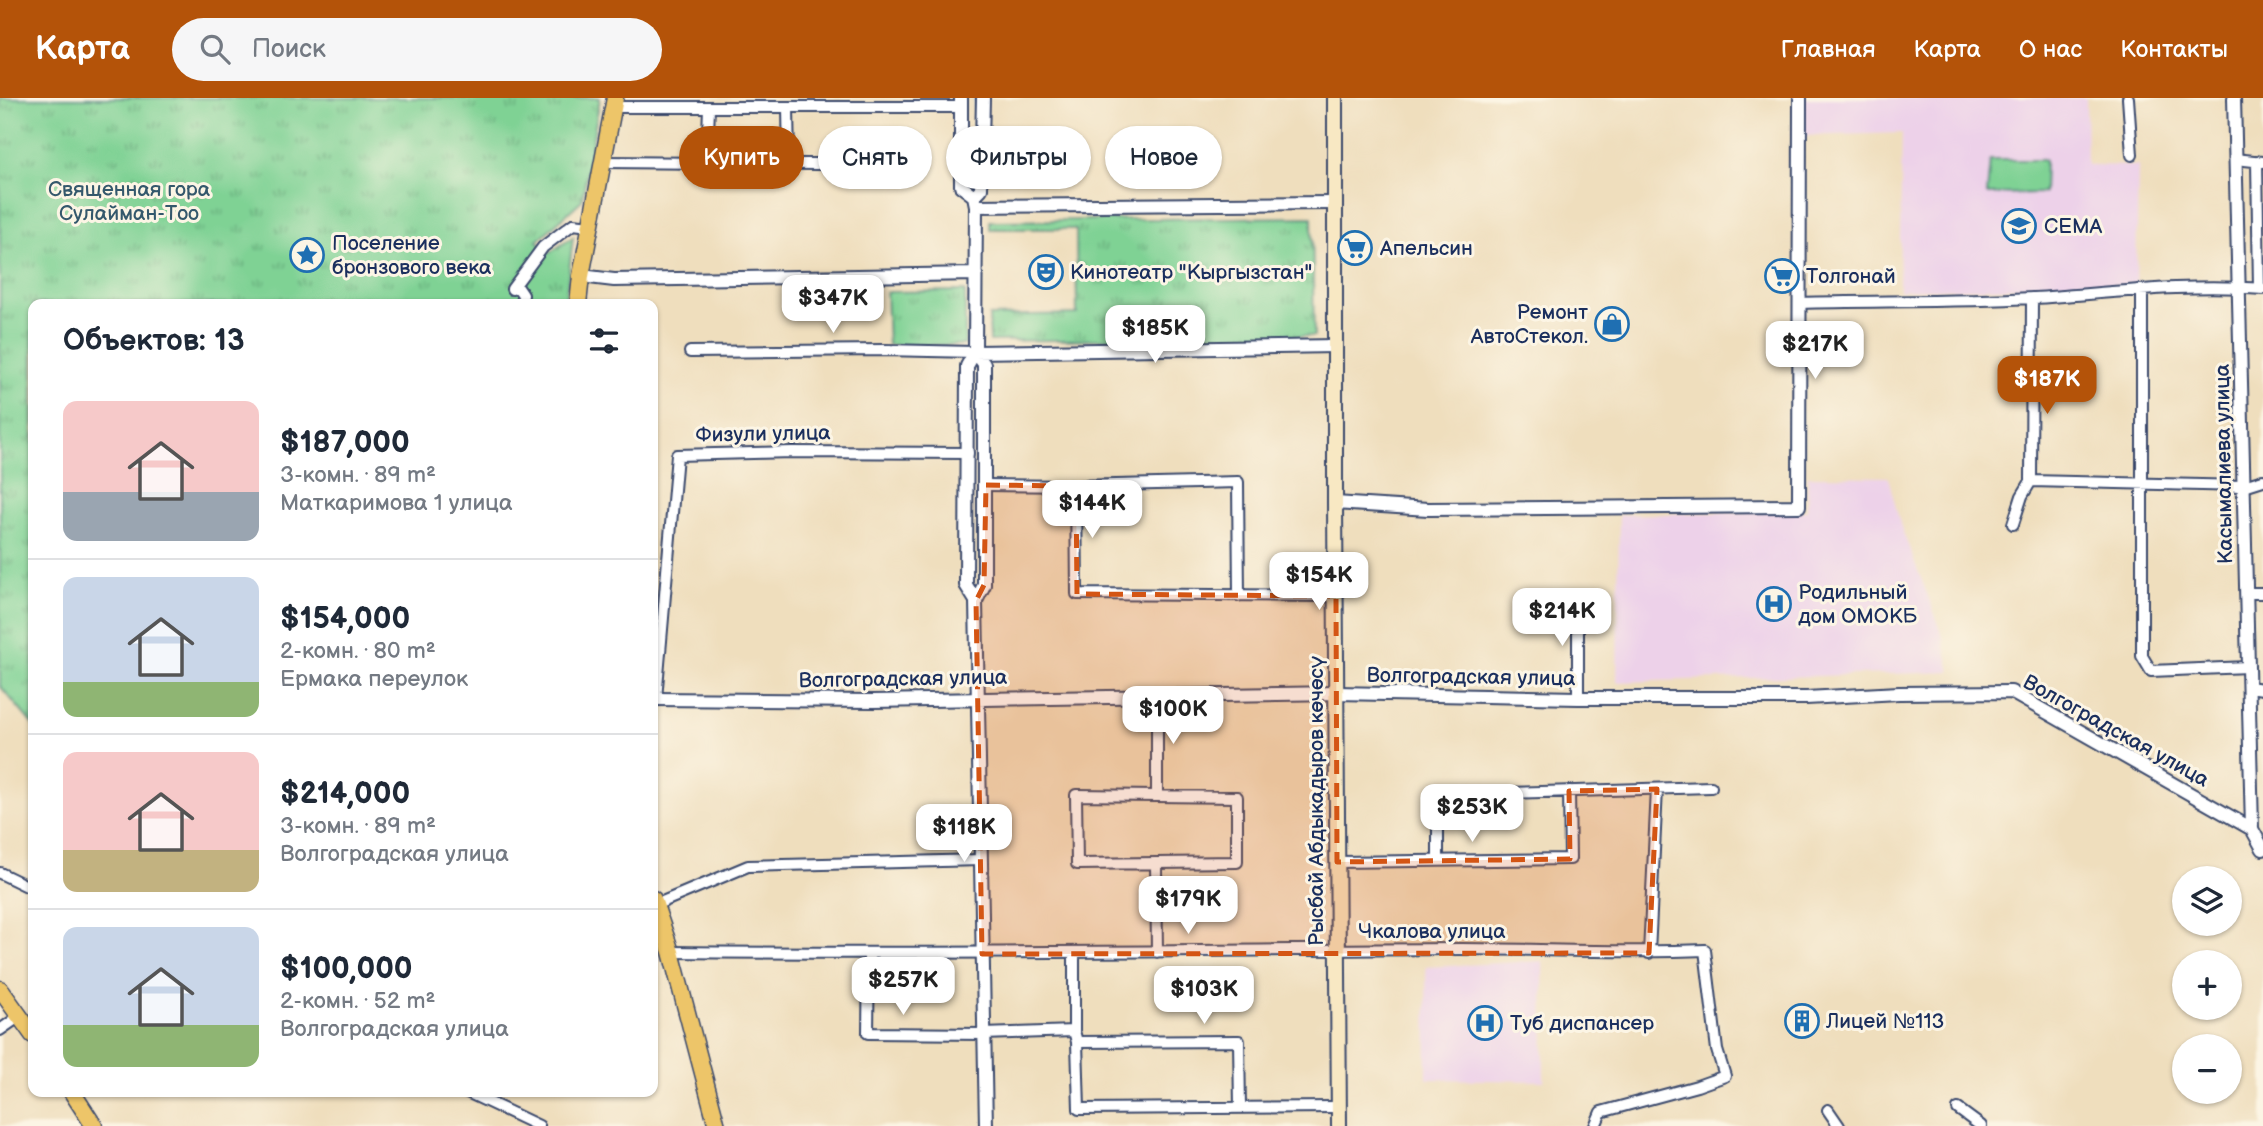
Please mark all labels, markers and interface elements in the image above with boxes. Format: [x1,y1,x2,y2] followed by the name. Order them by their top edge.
[172,18,662,81] search box
[35,29,130,69] text: Карта
[196,30,234,68] icon: search
[252,34,326,65] text: Поиск
[1781,35,1875,64] text: Главная
[1913,35,1981,64] text: Карта
[2019,35,2082,64] text: О нас
[2120,35,2228,64] text: Контакты
[679,126,804,189] chip: Купить
[818,126,932,189] chip: Снять
[946,126,1091,189] chip: Фильтры
[1105,126,1222,189] chip: Новое
[48,177,211,226] park label: Священная гора Сулайман-Тоо
[2000,207,2038,245] school or university icon: СЕМА
[2044,214,2102,239] place label: СЕМА
[1336,229,1374,267] supermarket icon: Апельсин
[332,231,492,280] place label: Поселение бронзового века
[288,236,326,274] place icon: Поселение бронзового века
[1379,236,1473,261] place label: Апельсин
[1027,253,1065,291] theatre icon: Кинотеатр "Кыргызстан"
[1763,257,1801,295] supermarket icon: Толгонай
[1070,260,1312,285] place label: Кинотеатр "Кыргызстан"
[1806,264,1896,289] place label: Толгонай
[784,275,882,335] pin: $347K
[798,284,868,312] text: $347K
[1470,300,1588,349] place label: Ремонт АвтоСтекол.
[1593,305,1631,343] shop icon: Ремонт АвтоСтекол.
[1106,306,1204,365] pin: $185K
[1121,314,1189,342] text: $185K
[585,322,623,360] icon: filters
[1766,322,1864,381] pin: $217K
[63,323,244,359] text: Объектов: 13
[1782,330,1848,358] text: $217K
[1998,356,2096,416] pin: $187K
[2210,363,2238,564] street label: Касымалиева улица
[2014,365,2081,393] text: $187K
[695,420,831,448] street label: Физули улица
[280,425,410,461] text: $187,000
[119,429,203,513] icon: home
[280,461,436,489] text: 3-комн. · 89 m²
[1043,480,1141,540] pin: $144K
[280,489,513,517] text: Маткаримова 1 улица
[1058,489,1126,517] text: $144K
[1270,552,1368,612] pin: $154K
[1285,561,1353,589] text: $154K
[1798,580,1917,629] place label: Родильный дом ОМОКБ
[1755,585,1793,623] hospital icon: Родильный дом ОМОКБ
[1513,588,1611,648] pin: $214K
[1528,597,1596,625] text: $214K
[280,601,410,637] text: $154,000
[119,605,203,689] icon: home
[280,637,436,665] text: 2-комн. · 80 m²
[1304,655,1329,946] street label: Рысбай Абдыкадыров көчөсү
[1366,663,1576,691] street label: Волгоградская улица
[280,665,468,693] text: Ермака переулок
[798,665,1008,693] street label: Волгоградская улица
[2019,669,2214,793] street label: Волгоградская улица
[1124,686,1222,746] pin: $100K
[1138,695,1208,723] text: $100K
[280,776,410,812] text: $214,000
[119,780,203,864] icon: home
[1423,784,1521,844] pin: $253K
[1436,793,1508,821] text: $253K
[915,804,1013,864] pin: $118K
[280,812,436,840] text: 3-комн. · 89 m²
[932,813,996,841] text: $118K
[280,840,509,868] text: Волгоградская улица
[2172,866,2242,1104] map controls
[2172,866,2242,936] button: layers
[1139,876,1237,936] pin: $179K
[1155,885,1221,913] text: $179K
[1358,919,1506,944] street label: Чкалова улица
[2172,950,2242,1020] button: +
[280,951,413,987] text: $100,000
[119,955,203,1039] icon: home
[854,958,952,1017] pin: $257K
[868,966,938,994] text: $257K
[1155,967,1253,1026] pin: $103K
[1170,975,1238,1003] text: $103K
[280,987,435,1015] text: 2-комн. · 52 m²
[1783,1002,1821,1040] building icon: Лицей №113
[1466,1004,1504,1042] hospital icon: Туб диспансер
[1825,1009,1945,1034] place label: Лицей №113
[1510,1011,1654,1036] place label: Туб диспансер
[280,1015,509,1043] text: Волгоградская улица
[2172,1034,2242,1104] button: −

